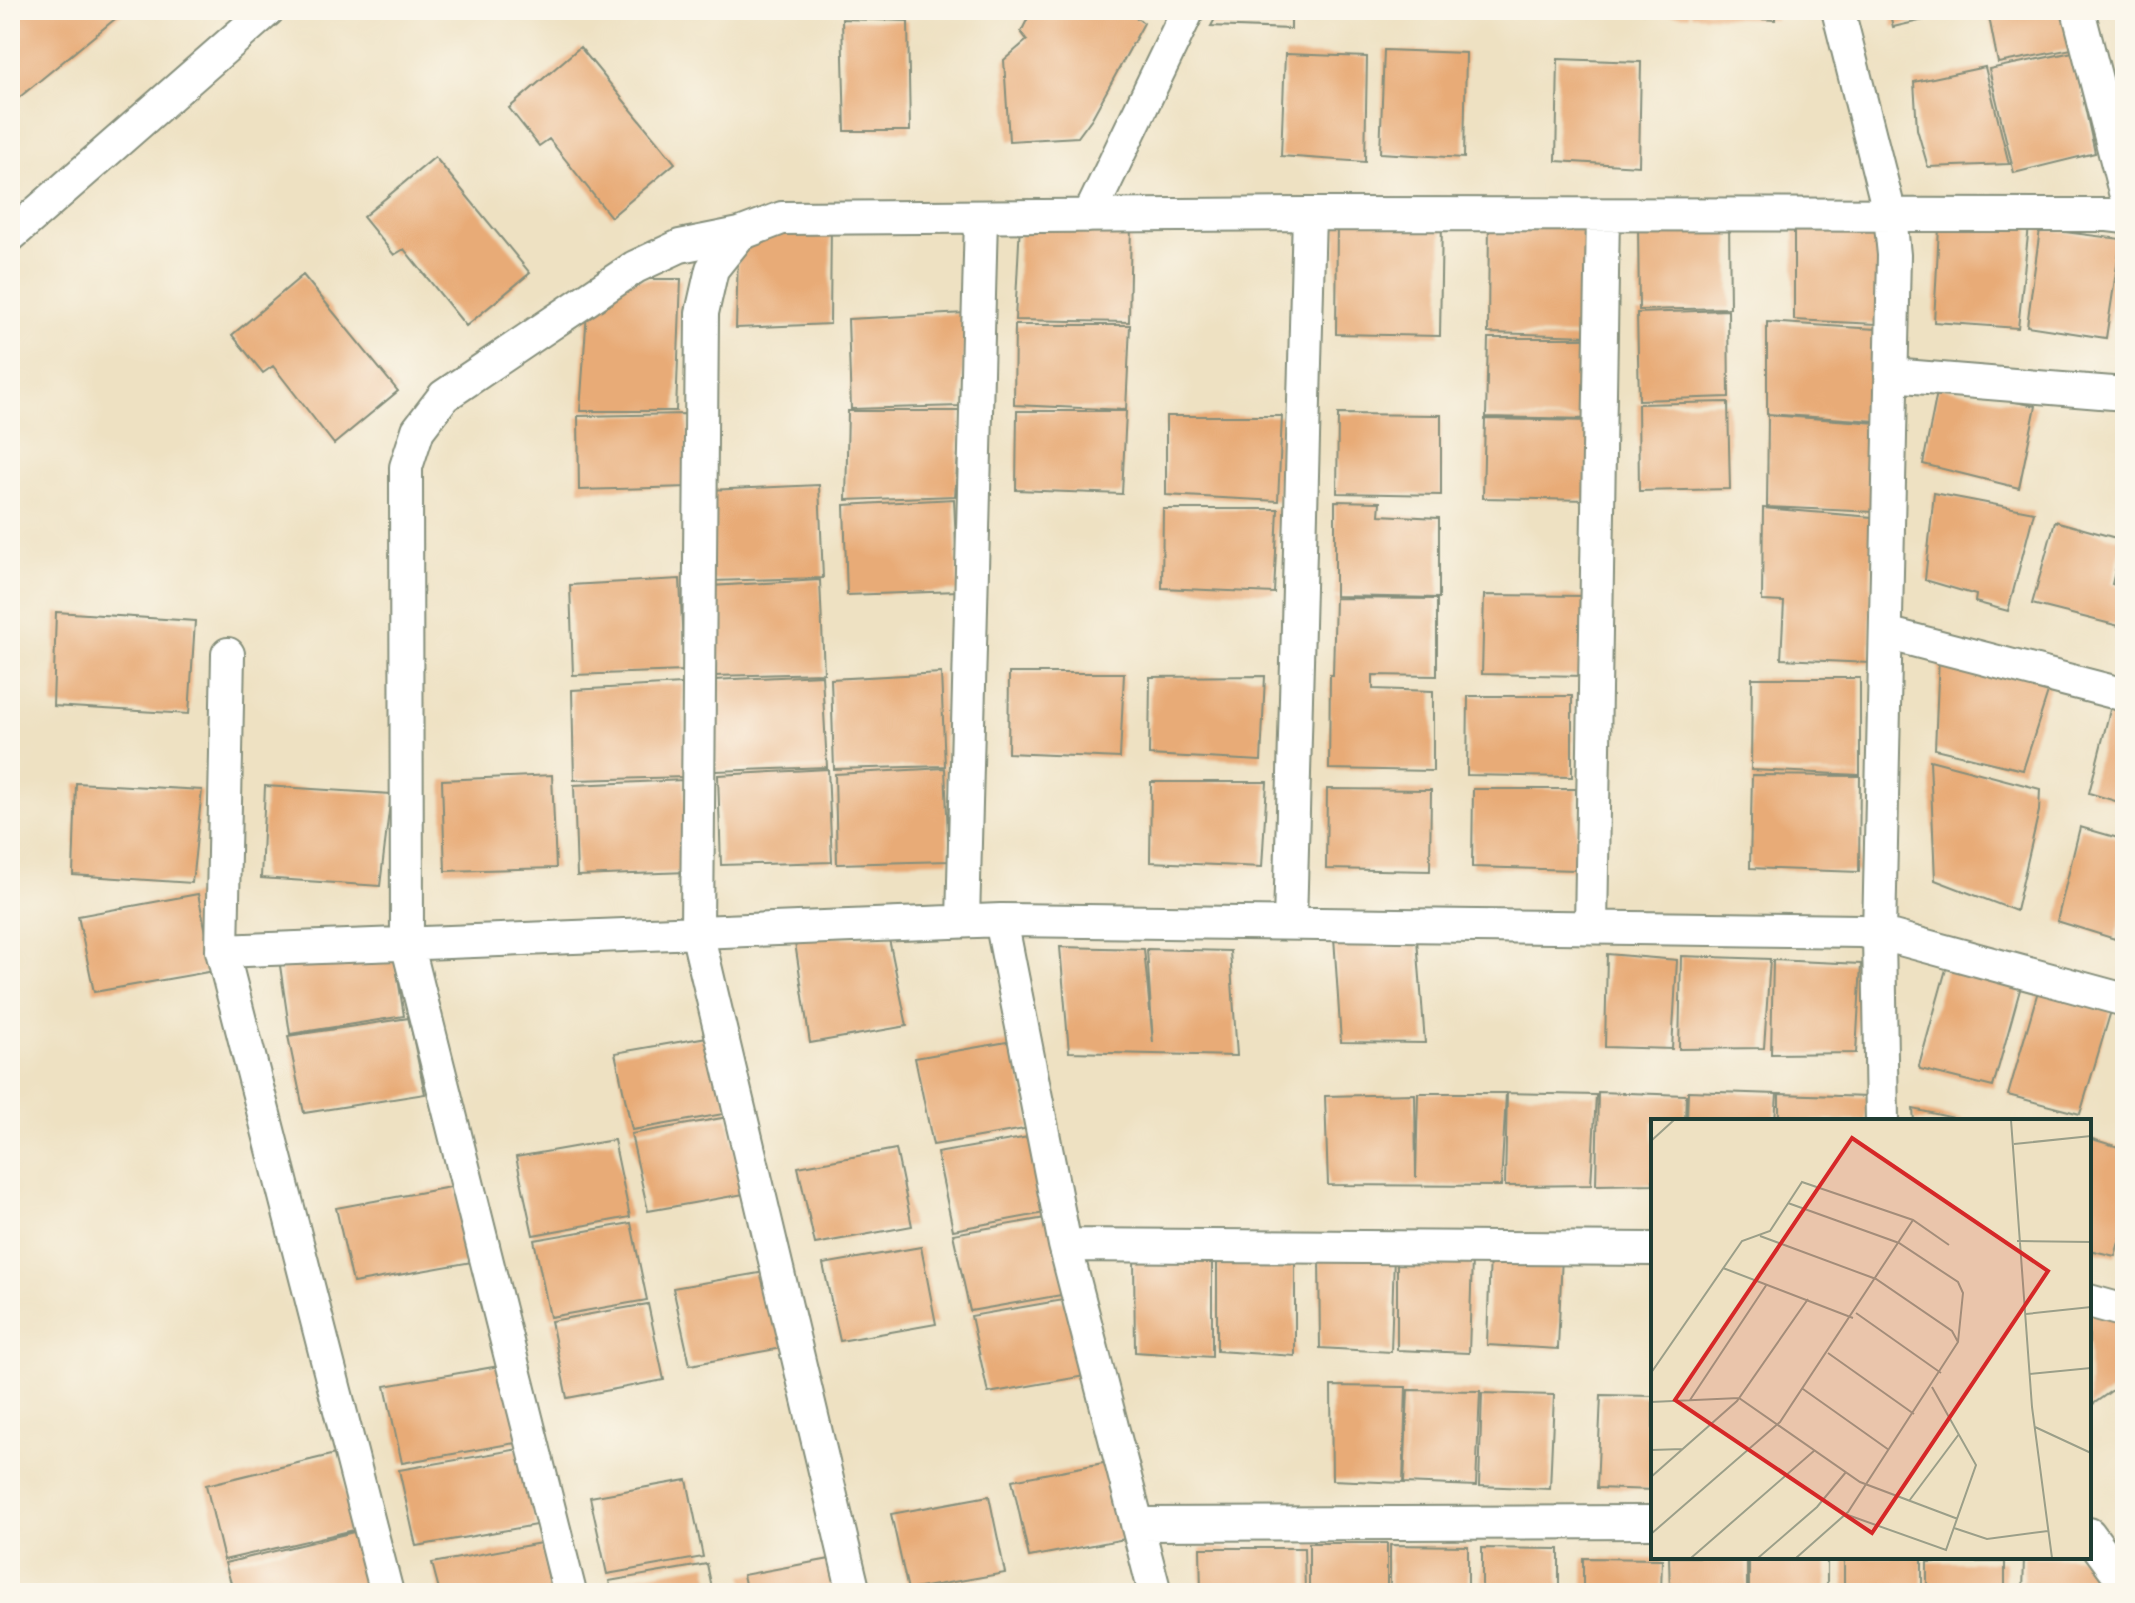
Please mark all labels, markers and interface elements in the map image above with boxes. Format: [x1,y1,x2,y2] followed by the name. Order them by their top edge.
[1651,1119,2091,1559] inset map

